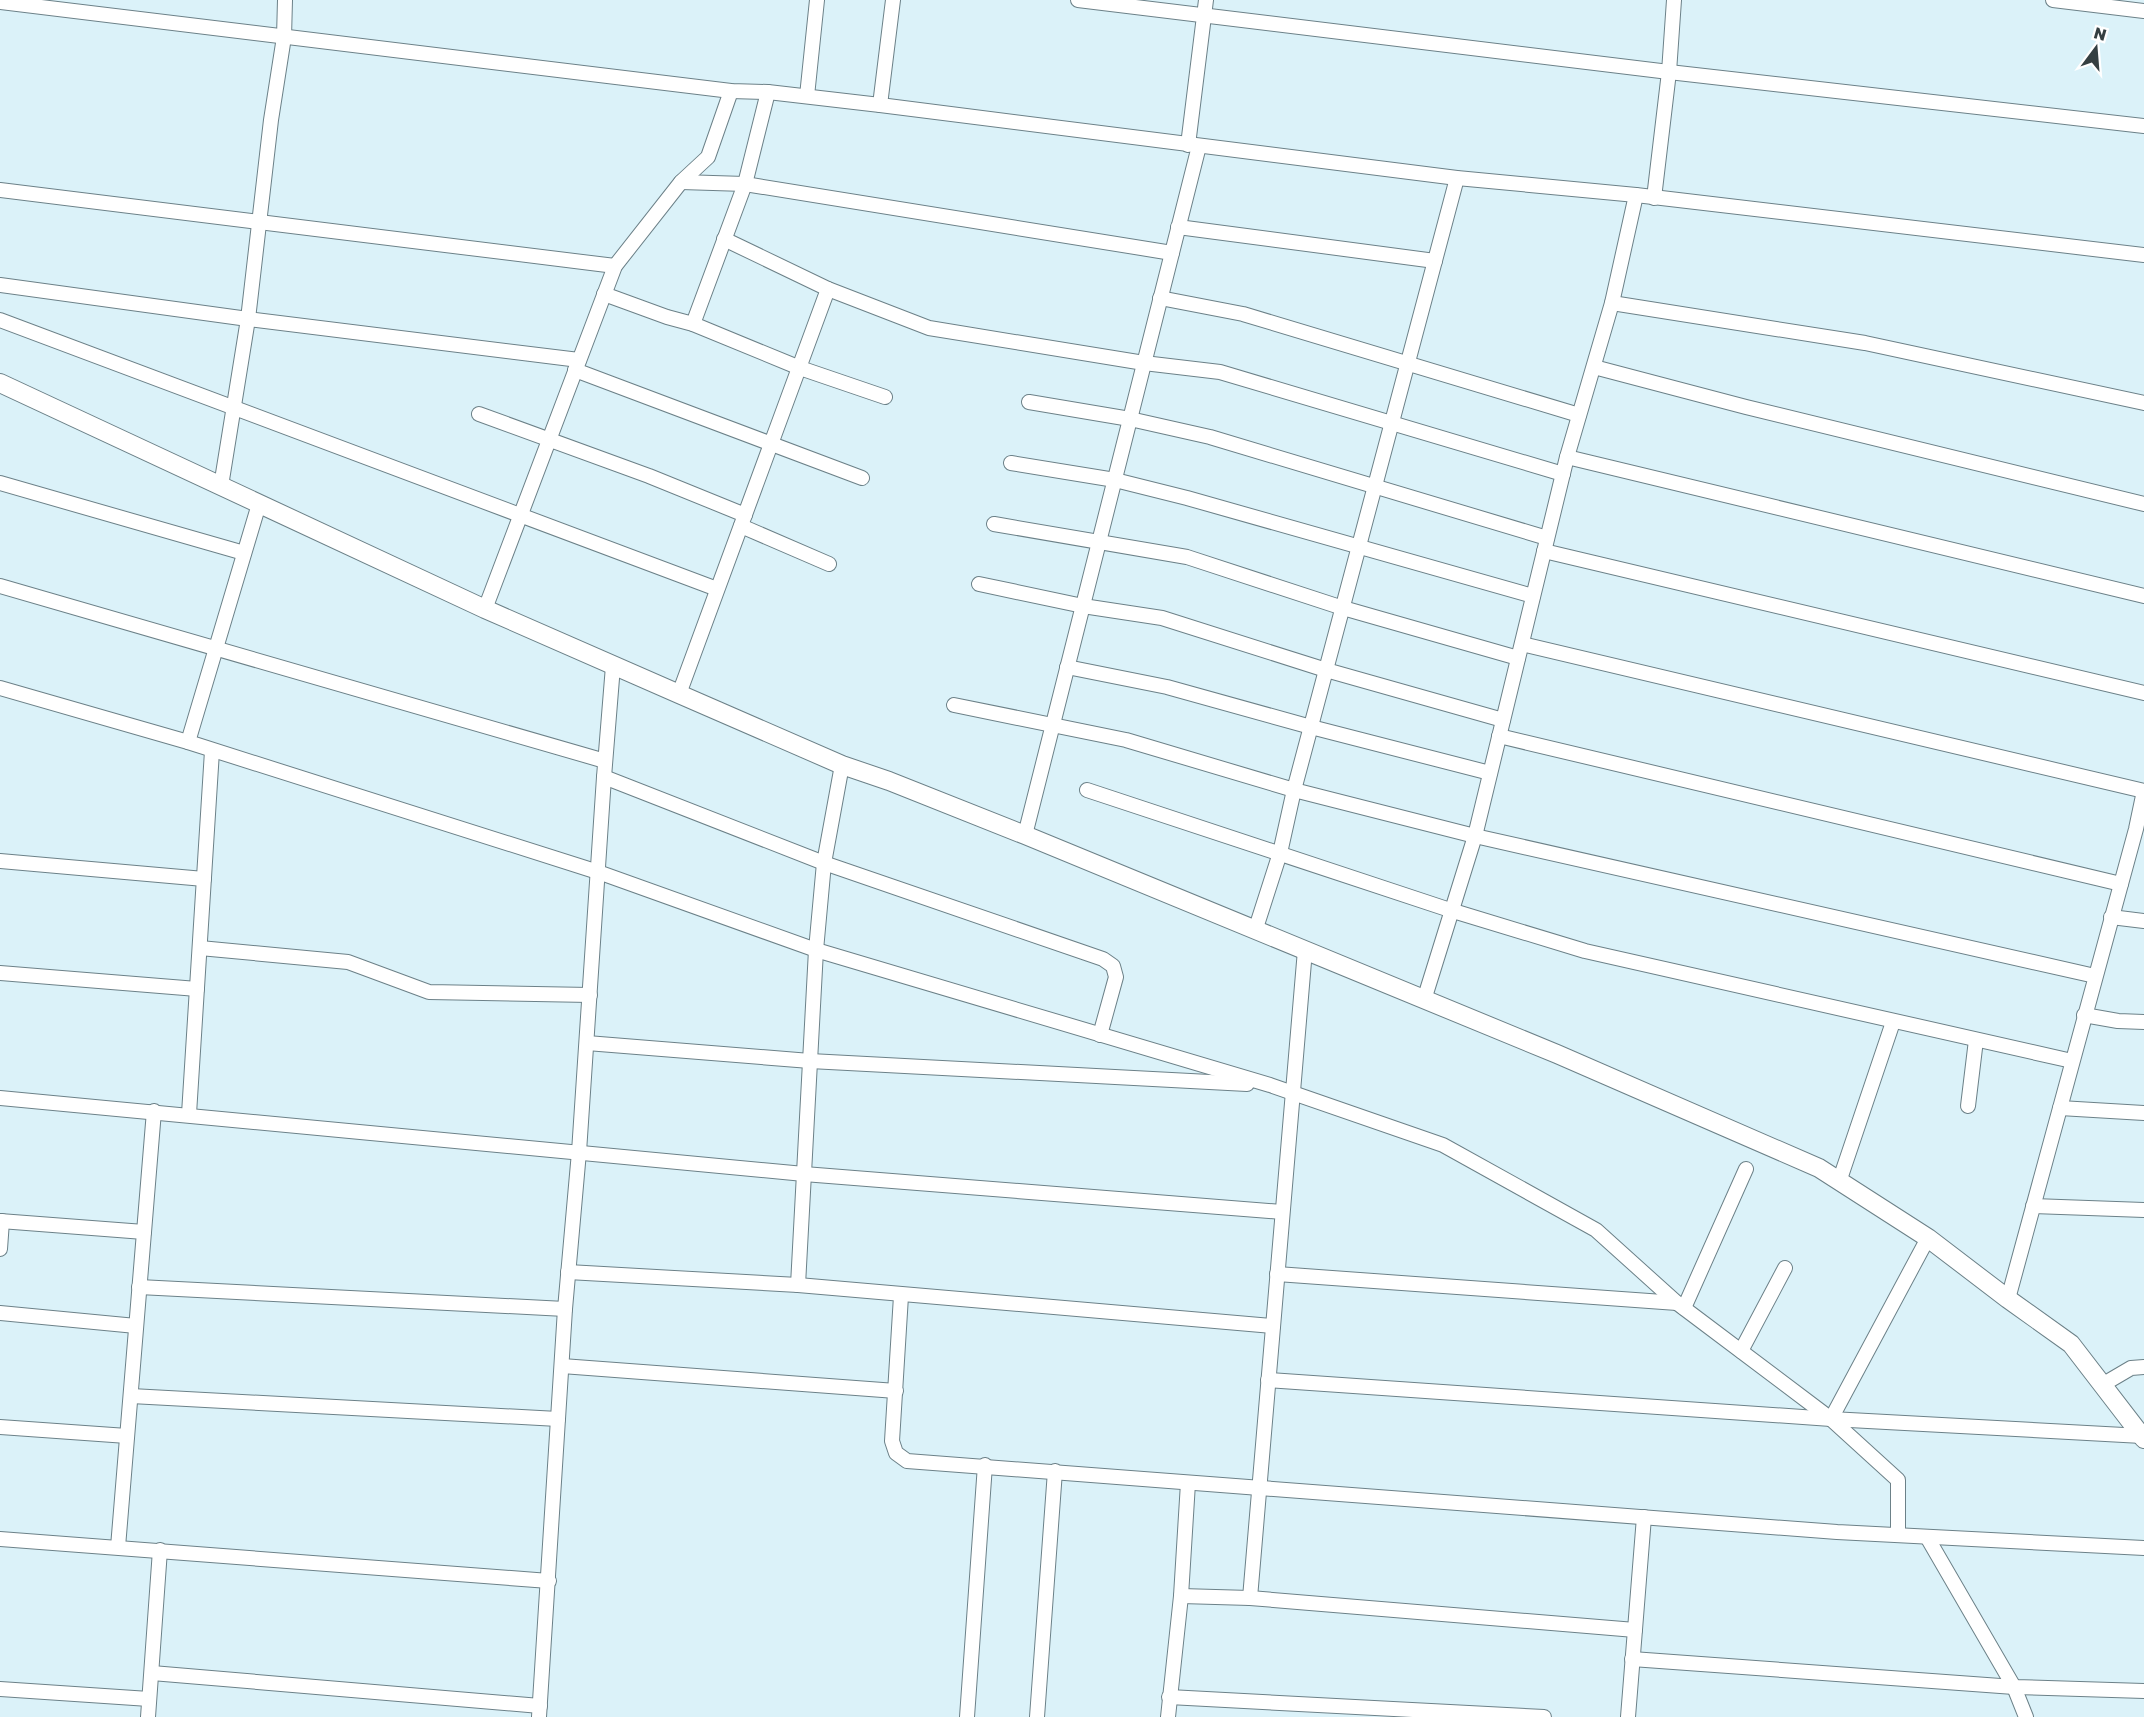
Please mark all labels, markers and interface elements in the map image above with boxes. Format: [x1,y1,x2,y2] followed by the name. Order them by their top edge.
[2066,18,2126,78] north arrow
[2092,22,2109,45] text: N

